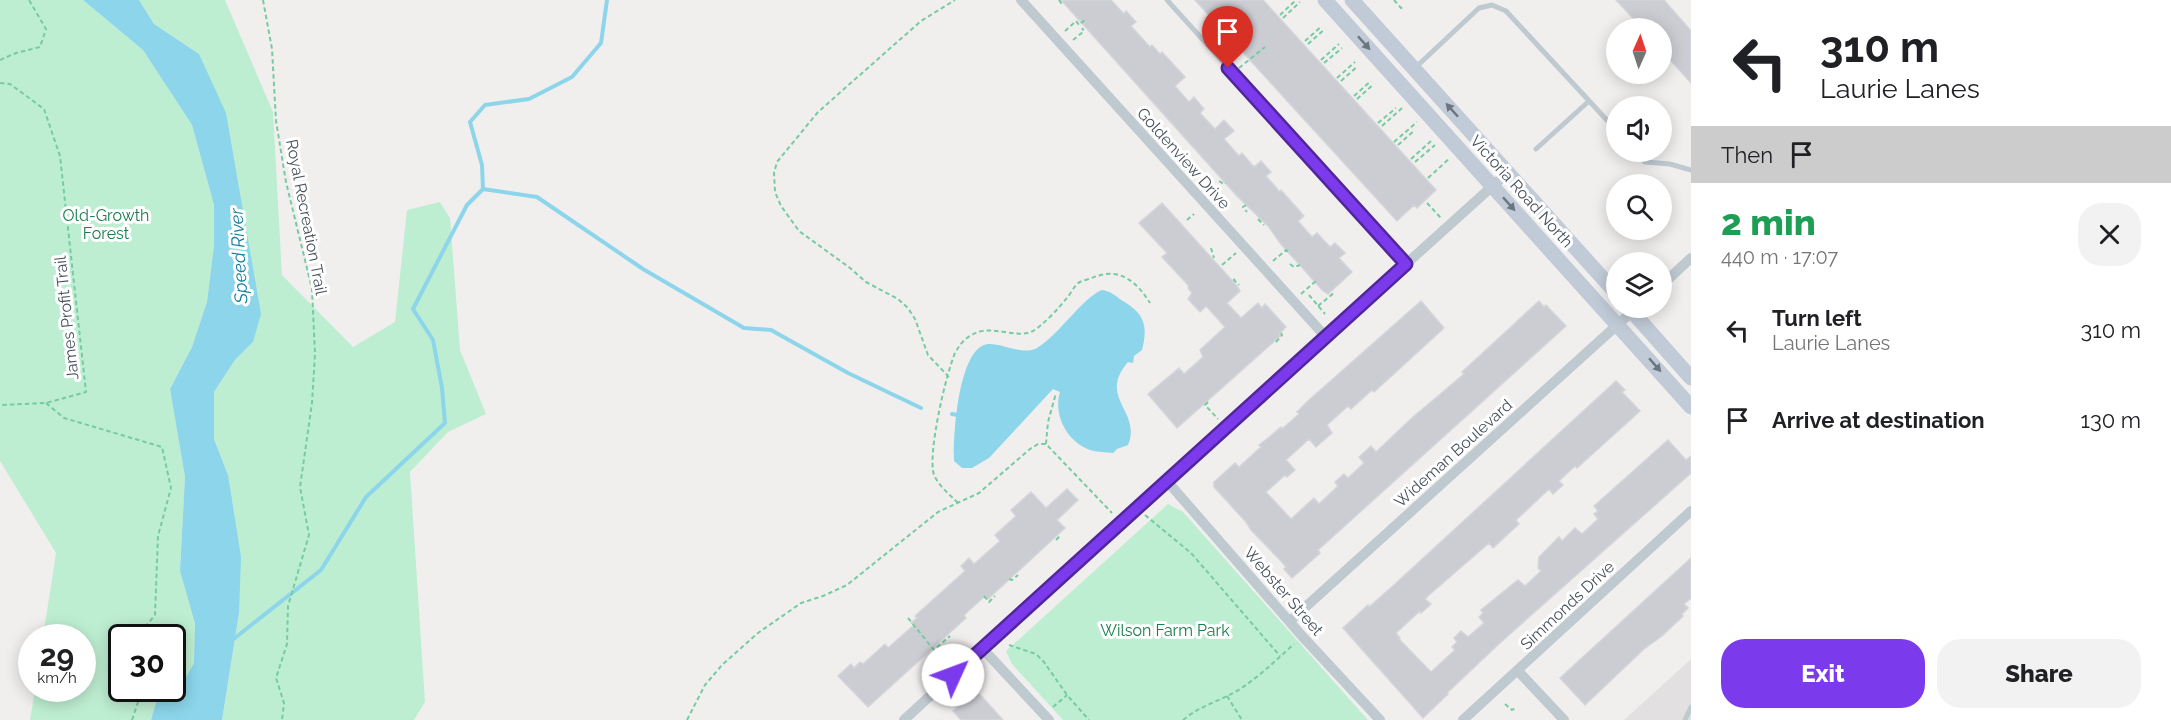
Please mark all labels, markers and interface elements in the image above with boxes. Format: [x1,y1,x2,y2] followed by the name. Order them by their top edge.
[1202,6,1253,68] pin
[1211,15,1244,48] icon: arrive
[1606,18,1672,84] north arrow
[1606,18,1672,318] map controls
[1820,23,1939,72] text: 310 m
[1721,24,1799,102] icon: left
[1357,36,1371,51] one-way arrow
[1820,73,1980,104] text: Laurie Lanes
[1606,96,1672,162] button: sound
[1446,103,1459,118] one-way arrow
[1133,104,1234,213] street label: Goldenview Drive
[1466,131,1577,251] street label: Victoria Road North
[282,138,331,297] street label: Royal Recreation Trail
[1785,138,1818,171] icon: arrive
[1721,142,1773,168] text: Then
[1606,174,1672,240] button: search
[1502,196,1515,211] one-way arrow
[1721,201,1816,243] text: 2 min
[2078,203,2141,266] button: close
[63,206,149,243] park label: Old-Growth Forest
[225,207,252,305] water label: Speed River
[1721,245,1838,269] text: 440 m · 17:07
[1606,252,1672,318] button: layers
[50,254,82,381] street label: James Profit Trail
[1772,305,1862,331] text: Turn left
[1721,314,1754,347] icon: left
[2081,317,2141,343] text: 310 m
[1772,331,1890,355] text: Laurie Lanes
[1648,358,1661,373] one-way arrow
[1391,395,1516,511] street label: Wideman Boulevard
[1721,404,1754,437] icon: arrive
[1772,407,1985,433] text: Arrive at destination
[2081,407,2141,433] text: 130 m
[1240,543,1328,640] street label: Webster Street
[1516,557,1618,654] street label: Simmonds Drive
[1100,621,1230,640] park label: Wilson Farm Park
[108,624,186,702] speed limit sign: 30
[40,638,74,673] text: 29
[1721,639,1925,708] button: Exit
[1937,639,2141,708] button: Share
[921,643,985,707] position arrow
[37,669,77,687] text: km/h

